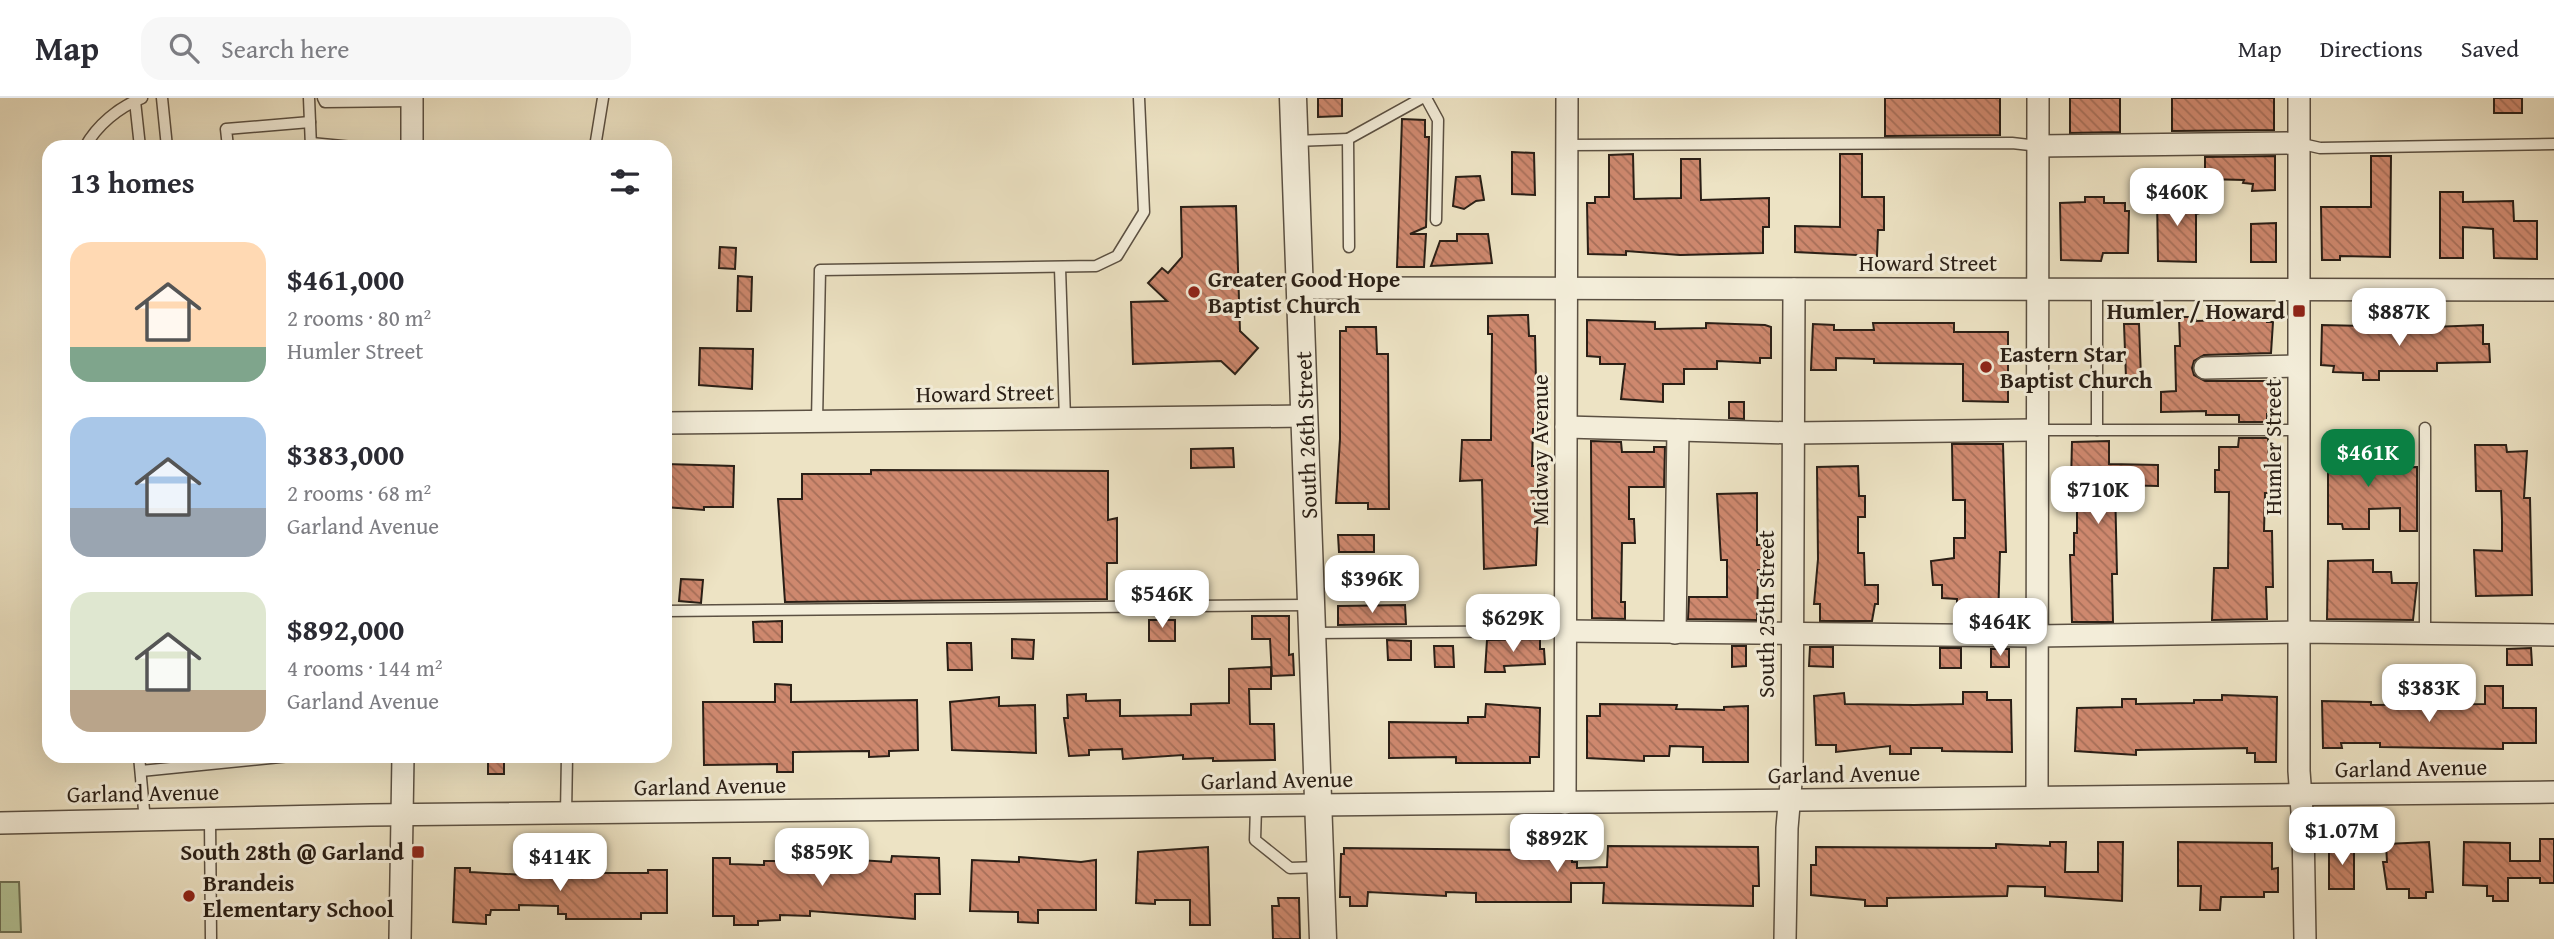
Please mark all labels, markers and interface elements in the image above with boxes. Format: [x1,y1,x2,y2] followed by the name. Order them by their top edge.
[141,17,631,80] search box
[35,24,99,72] text: Map
[165,29,203,67] icon: search
[221,29,349,68] text: Search here
[2238,31,2282,66] text: Map
[2320,31,2423,66] text: Directions
[2461,31,2519,66] text: Saved
[70,160,195,204] text: 13 homes
[606,163,644,201] icon: filters
[2128,169,2226,228] pin: $460K
[2146,174,2208,207] text: $460K
[1859,246,1997,279] street label: Howard Street
[287,257,404,301] text: $461,000
[1208,262,1400,321] place label: Greater Good Hope Baptist Church
[126,270,210,354] icon: home
[1186,284,1202,300] marker: Greater Good Hope Baptist Church
[2350,288,2448,348] pin: $887K
[2107,294,2286,327] place label: Humler / Howard
[2368,294,2430,327] text: $887K
[287,301,431,334] text: 2 rooms · 80 m²
[2291,303,2307,319] marker: Humler / Howard
[287,334,423,367] text: Humler Street
[2000,337,2153,396] place label: Eastern Star Baptist Church
[1286,351,1325,520] street label: South 26th Street
[1978,359,1994,375] marker: Eastern Star Baptist Church
[1523,374,1556,526] street label: Midway Avenue
[916,375,1054,410] street label: Howard Street
[2256,379,2289,515] street label: Humler Street
[2319,430,2417,489] pin: $461K
[287,432,404,476] text: $383,000
[2337,435,2399,468] text: $461K
[126,445,210,529] icon: home
[2049,466,2147,526] pin: $710K
[2067,472,2129,505] text: $710K
[287,476,431,509] text: 2 rooms · 68 m²
[287,509,439,542] text: Garland Avenue
[1749,530,1782,698] street label: South 25th Street
[1323,556,1421,615] pin: $396K
[1341,561,1403,594] text: $396K
[1113,570,1211,630] pin: $546K
[1131,576,1193,609] text: $546K
[1464,594,1562,654] pin: $629K
[1951,598,2049,658] pin: $464K
[1482,600,1544,633] text: $629K
[1969,604,2031,637] text: $464K
[287,607,404,651] text: $892,000
[126,620,210,704] icon: home
[287,651,442,684] text: 4 rooms · 144 m²
[2380,664,2478,724] pin: $383K
[2398,670,2460,703] text: $383K
[287,684,439,717] text: Garland Avenue
[2335,750,2487,785] street label: Garland Avenue
[1768,756,1920,791] street label: Garland Avenue
[1201,762,1353,797] street label: Garland Avenue
[634,768,786,803] street label: Garland Avenue
[67,775,219,810] street label: Garland Avenue
[2285,808,2399,867] pin: $1.07M
[2305,813,2379,846] text: $1.07M
[1508,814,1606,874] pin: $892K
[1526,820,1588,853] text: $892K
[773,828,871,888] pin: $859K
[511,834,609,893] pin: $414K
[791,834,853,867] text: $859K
[180,835,405,868] place label: South 28th @ Garland
[529,839,591,872] text: $414K
[410,844,426,860] marker: South 28th @ Garland
[203,866,394,925] place label: Brandeis Elementary School
[181,888,197,904] marker: Brandeis Elementary School

